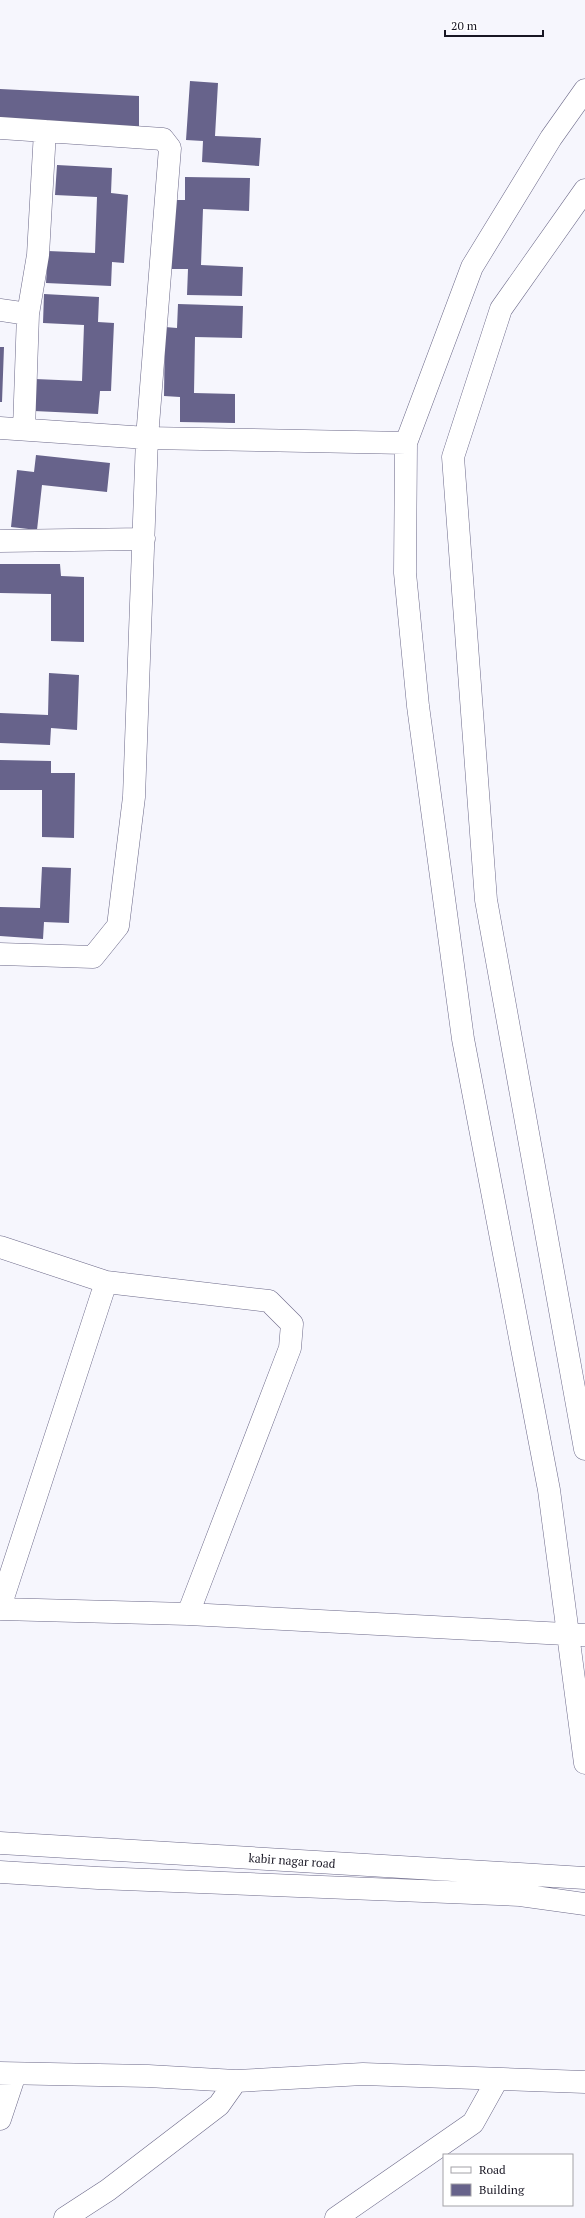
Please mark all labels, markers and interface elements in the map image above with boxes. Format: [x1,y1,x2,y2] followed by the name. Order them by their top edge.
[445,12,543,38] scale bar
[451,18,478,33] text: 20 m
[248,1850,336,1871] street label: kabir nagar road
[443,2154,573,2206] legend
[479,2162,506,2177] text: Road
[479,2182,525,2197] text: Building

